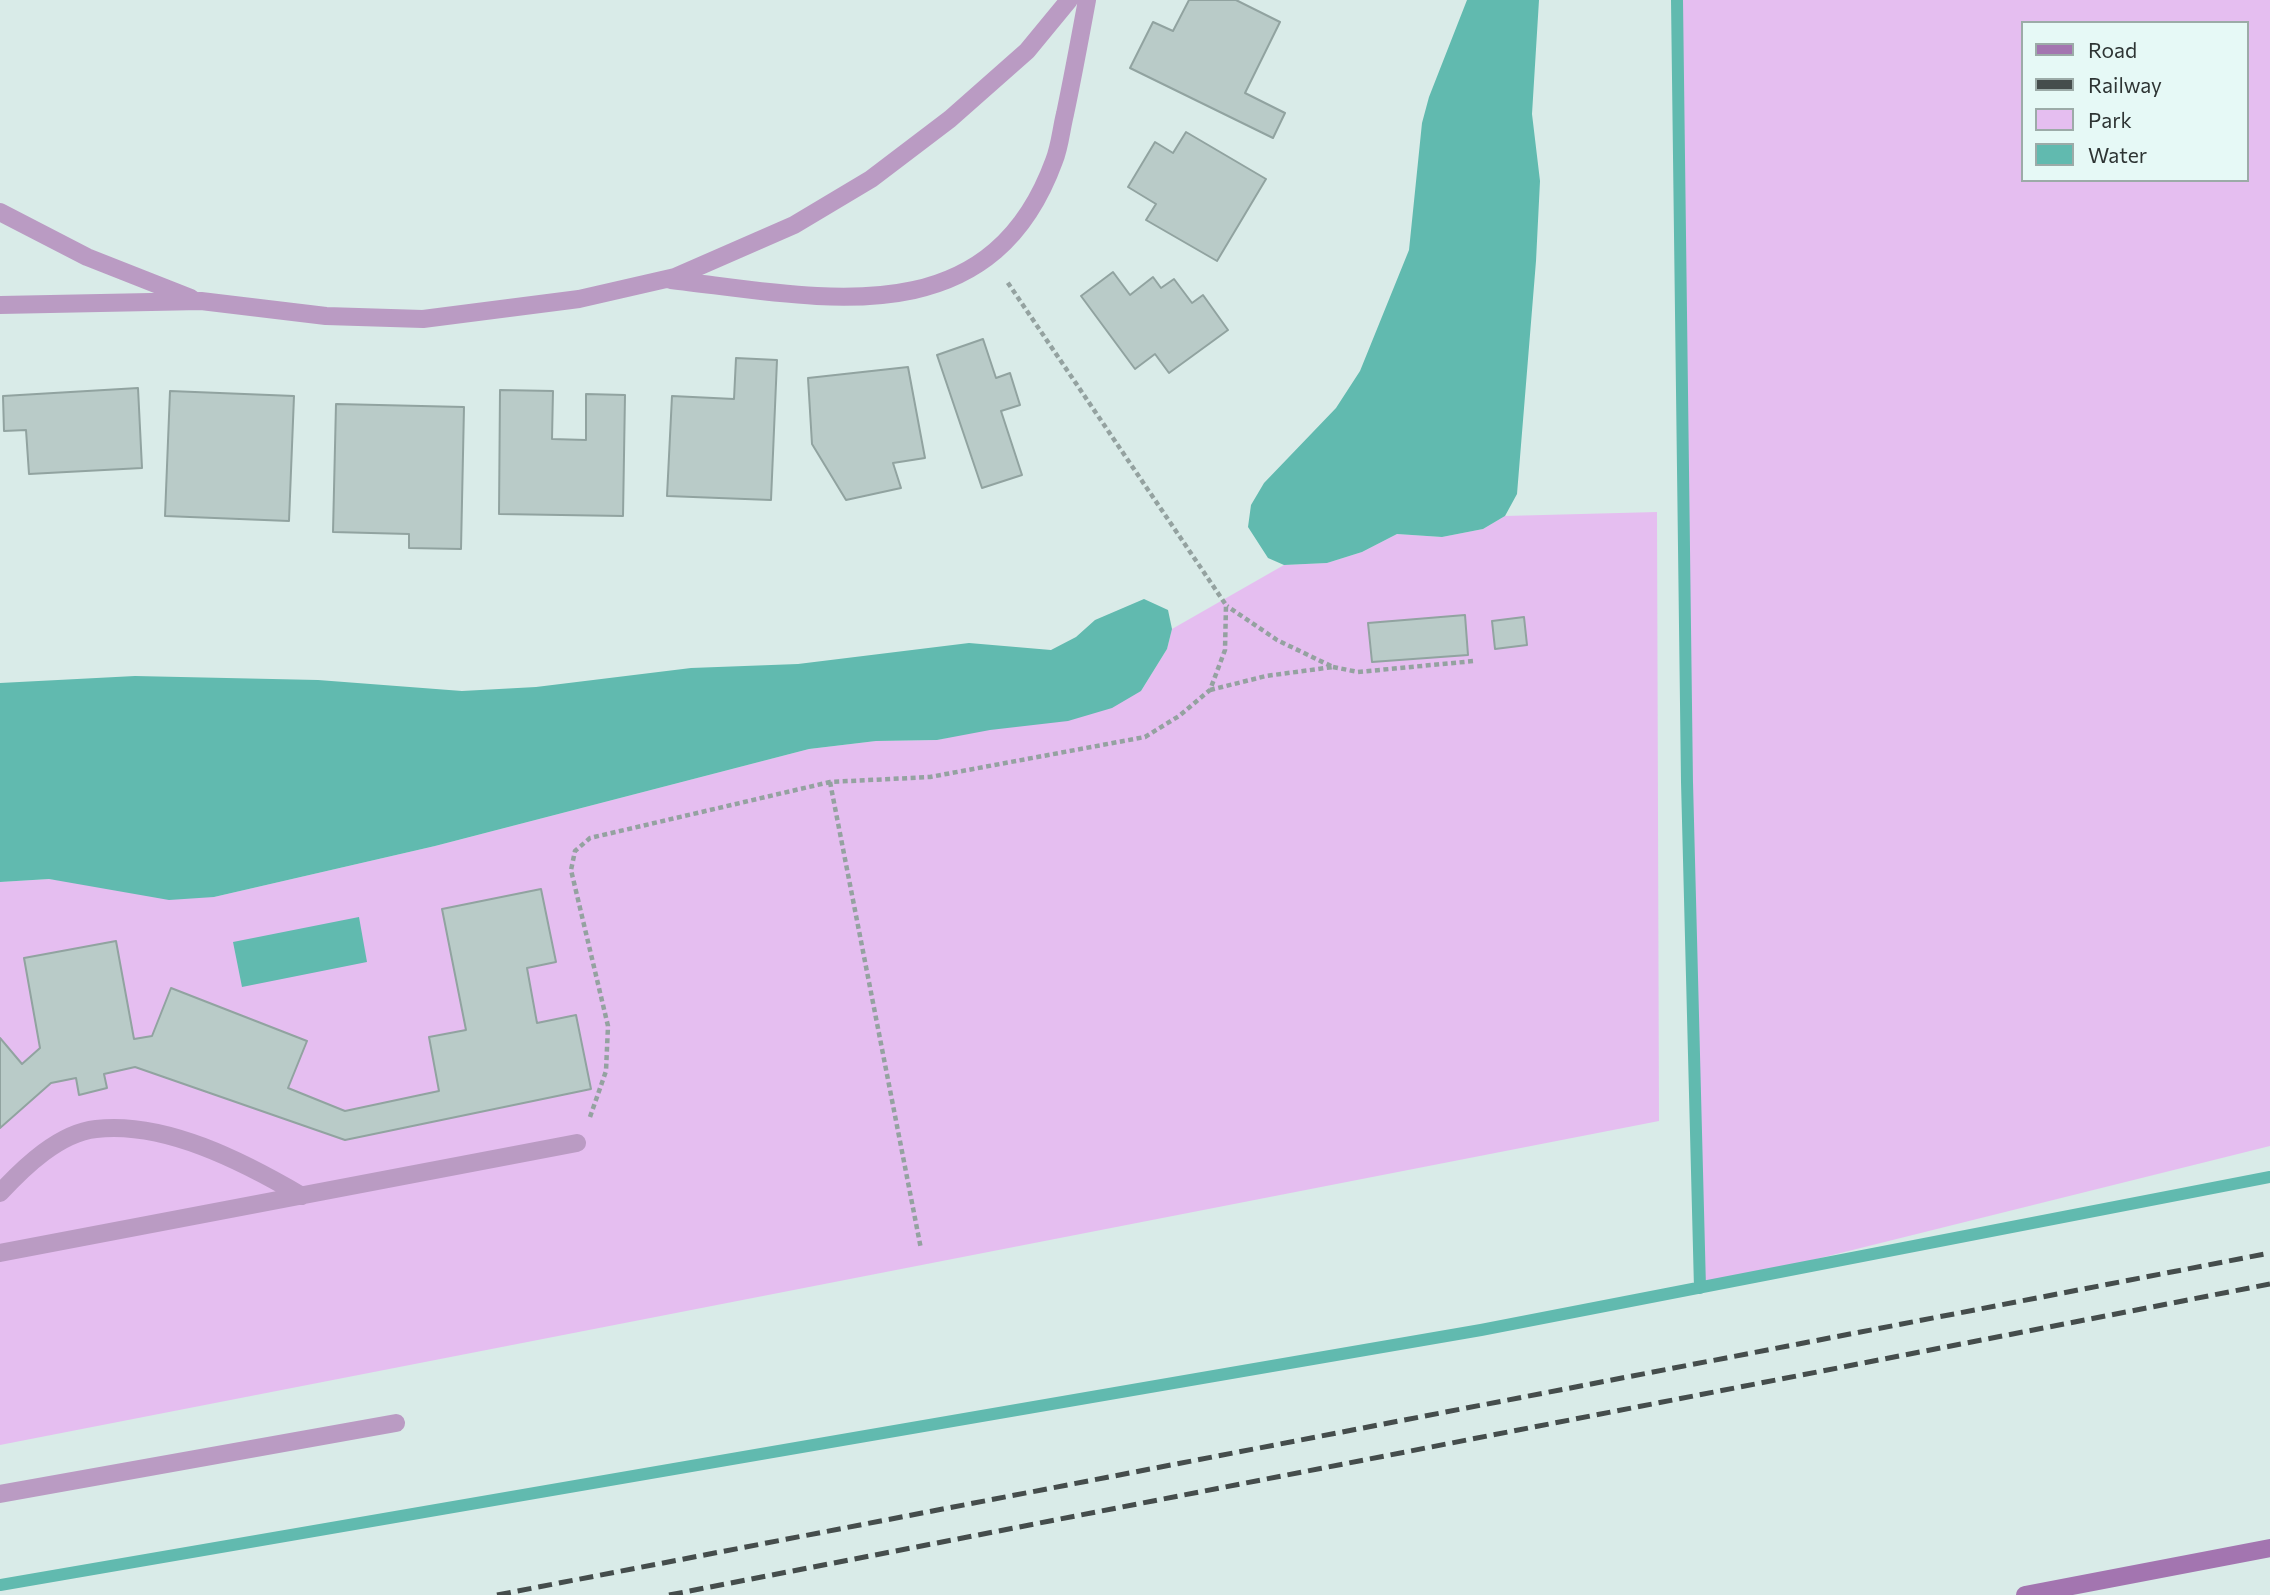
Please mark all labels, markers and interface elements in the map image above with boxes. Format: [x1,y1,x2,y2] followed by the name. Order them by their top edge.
[2022,21,2249,182] legend
[2088,37,2137,62] text: Road
[2088,72,2162,97] text: Railway
[2088,107,2132,132] text: Park
[2088,142,2147,167] text: Water

